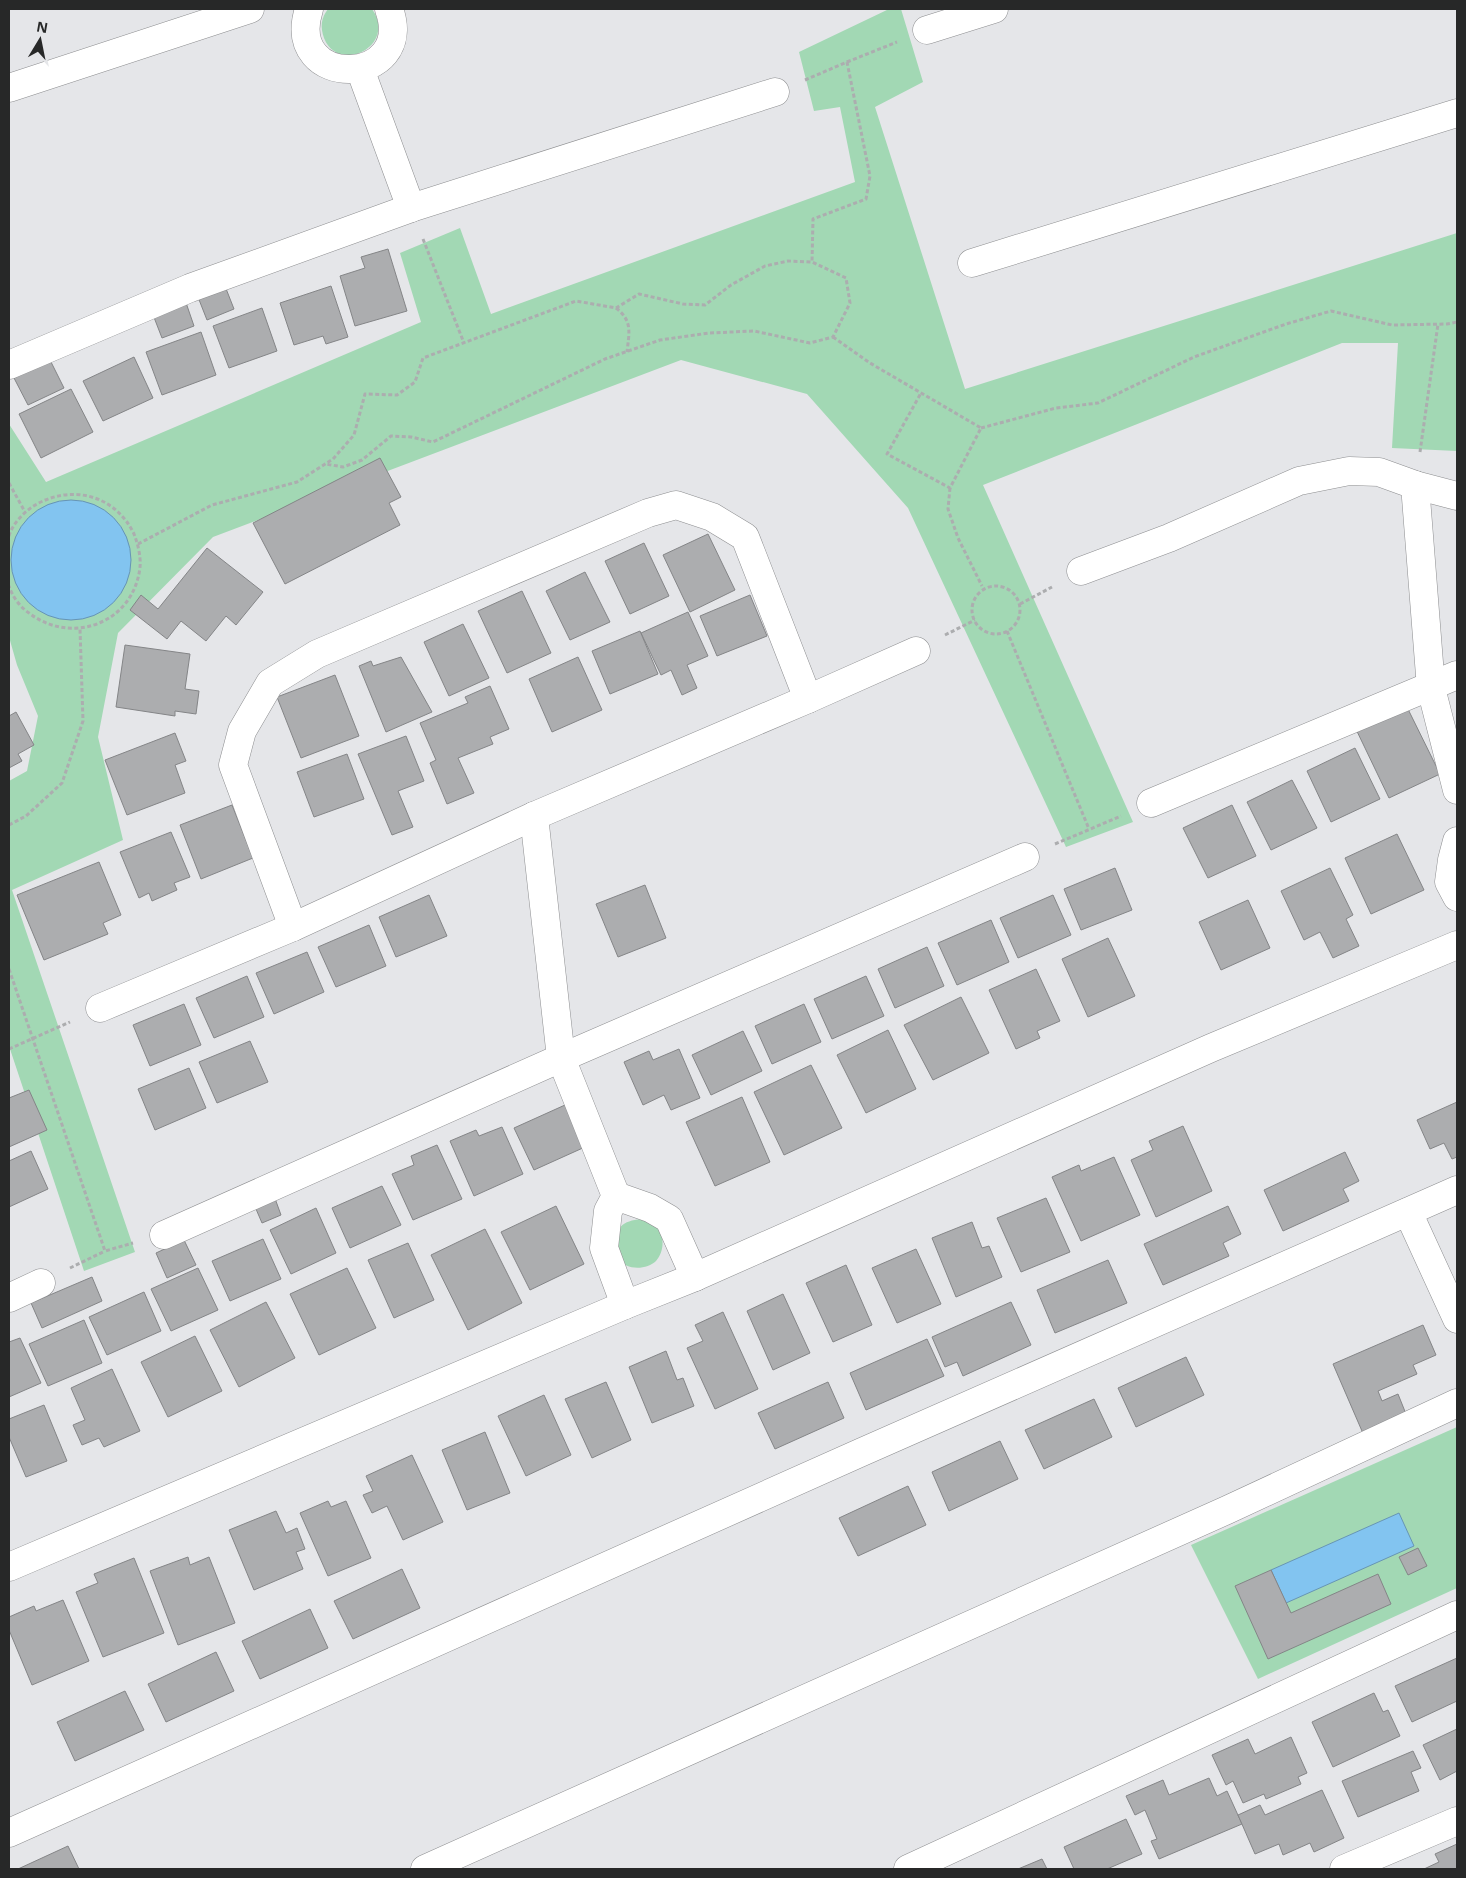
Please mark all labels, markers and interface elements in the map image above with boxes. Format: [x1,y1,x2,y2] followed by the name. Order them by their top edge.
[15,15,65,65] north arrow
[35,16,50,37] text: N

